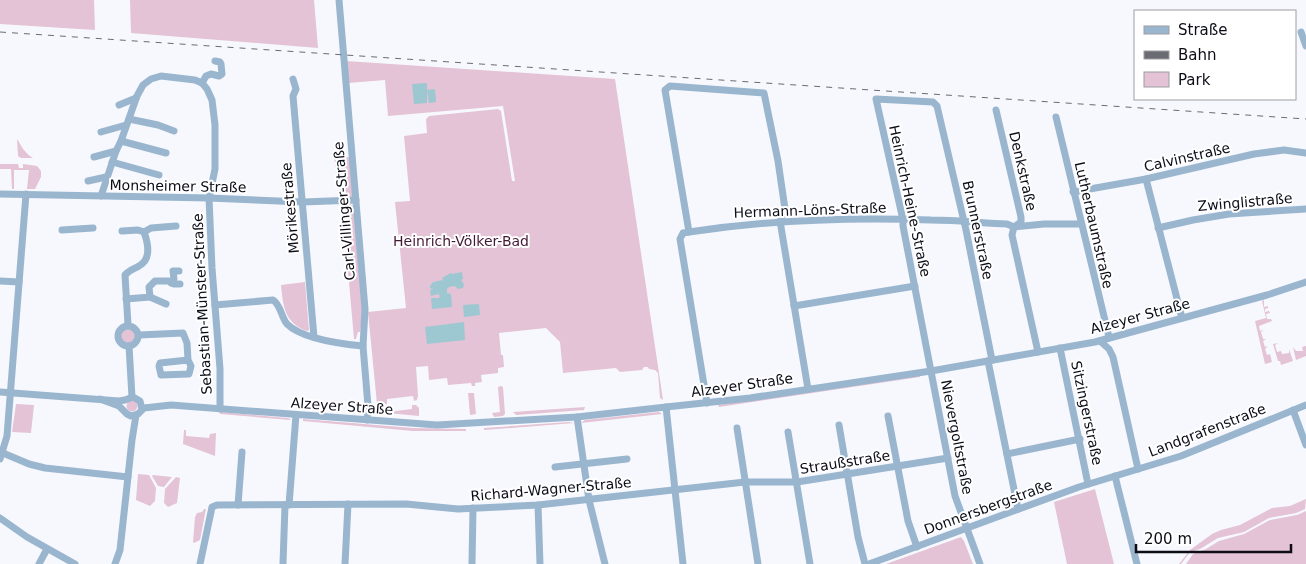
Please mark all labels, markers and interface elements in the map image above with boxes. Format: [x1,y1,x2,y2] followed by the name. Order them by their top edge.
[1134,10,1296,100] legend
[1178,21,1227,39] text: Straße
[1178,46,1217,64] text: Bahn
[1178,71,1211,89] text: Park
[886,124,934,278] street label: Heinrich-Heine-Straße
[1006,130,1040,212] street label: Denkstraße
[1142,139,1232,175] street label: Calvinstraße
[330,141,358,281] street label: Carl-Villinger-Straße
[1072,160,1116,290] street label: Lutherbaumstraße
[278,162,302,254] street label: Mörikestraße
[109,177,247,195] street label: Monsheimer Straße
[960,179,996,281] street label: Brunnerstraße
[1197,190,1293,214] street label: Zwinglistraße
[733,199,887,221] street label: Hermann-Löns-Straße
[189,213,215,395] street label: Sebastian-Münster-Straße
[393,233,529,249] park label: Heinrich-Völker-Bad
[1088,295,1192,337] street label: Alzeyer Straße
[1068,359,1106,467] street label: Sitzingerstraße
[690,370,794,400] street label: Alzeyer Straße
[938,378,976,496] street label: Nievergoltstraße
[290,394,394,418] street label: Alzeyer Straße
[1146,400,1268,460] street label: Landgrafenstraße
[799,447,891,477] street label: Straußstraße
[470,474,632,504] street label: Richard-Wagner-Straße
[922,476,1054,538] street label: Donnersbergstraße
[1136,522,1291,554] scale bar
[1144,530,1192,548] text: 200 m

